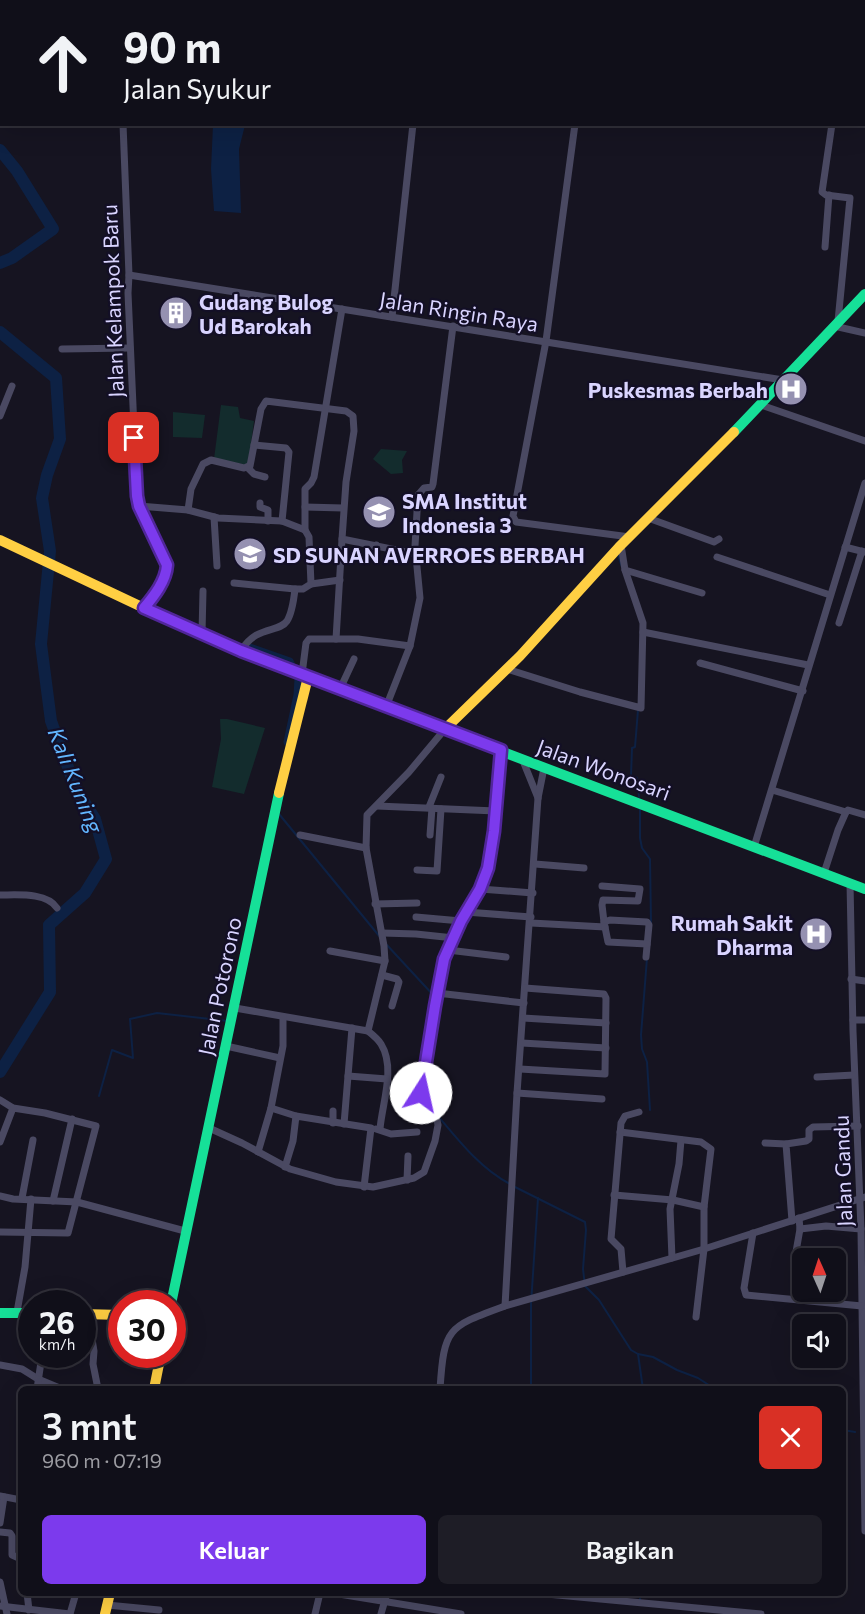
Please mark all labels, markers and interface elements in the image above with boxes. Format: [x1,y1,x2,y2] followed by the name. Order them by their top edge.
[123,20,222,72] text: 90 m
[24,24,102,102] icon: ahead
[123,72,271,105] text: Jalan Syukur
[96,204,128,398] street label: Jalan Kelampok Baru
[378,286,540,336] street label: Jalan Ringin Raya
[199,289,333,338] place label: Gudang Bulog Ud Barokah
[158,295,194,331] building icon: Gudang Bulog Ud Barokah
[773,371,809,407] hospital icon: Puskesmas Berbah
[588,377,768,402] place label: Puskesmas Berbah
[108,412,159,463] pin
[117,421,150,454] icon: arrive
[402,488,527,537] place label: SMA Institut Indonesia 3
[361,494,397,530] school or university icon: SMA Institut Indonesia 3
[232,536,268,572] school or university icon: SD SUNAN AVERROES BERBAH
[273,542,585,567] place label: SD SUNAN AVERROES BERBAH
[43,723,110,838] water label: Kali Kuning
[534,733,674,805] street label: Jalan Wonosari
[671,910,793,959] place label: Rumah Sakit Dharma
[192,915,246,1057] street label: Jalan Potorono
[798,916,834,952] hospital icon: Rumah Sakit Dharma
[389,1061,453,1125] position arrow
[828,1115,856,1227] street label: Jalan Gandu
[792,1248,846,1302] north arrow
[792,1248,846,1368] map controls
[108,1290,186,1368] speed limit sign: 30
[39,1303,75,1340] text: 26
[792,1314,846,1368] button: sound
[39,1335,75,1353] text: km/h
[42,1403,137,1447] text: 3 mnt
[759,1406,822,1469] button: close
[42,1448,162,1472] text: 960 m · 07:19
[42,1515,426,1584] button: Keluar
[438,1515,822,1584] button: Bagikan

